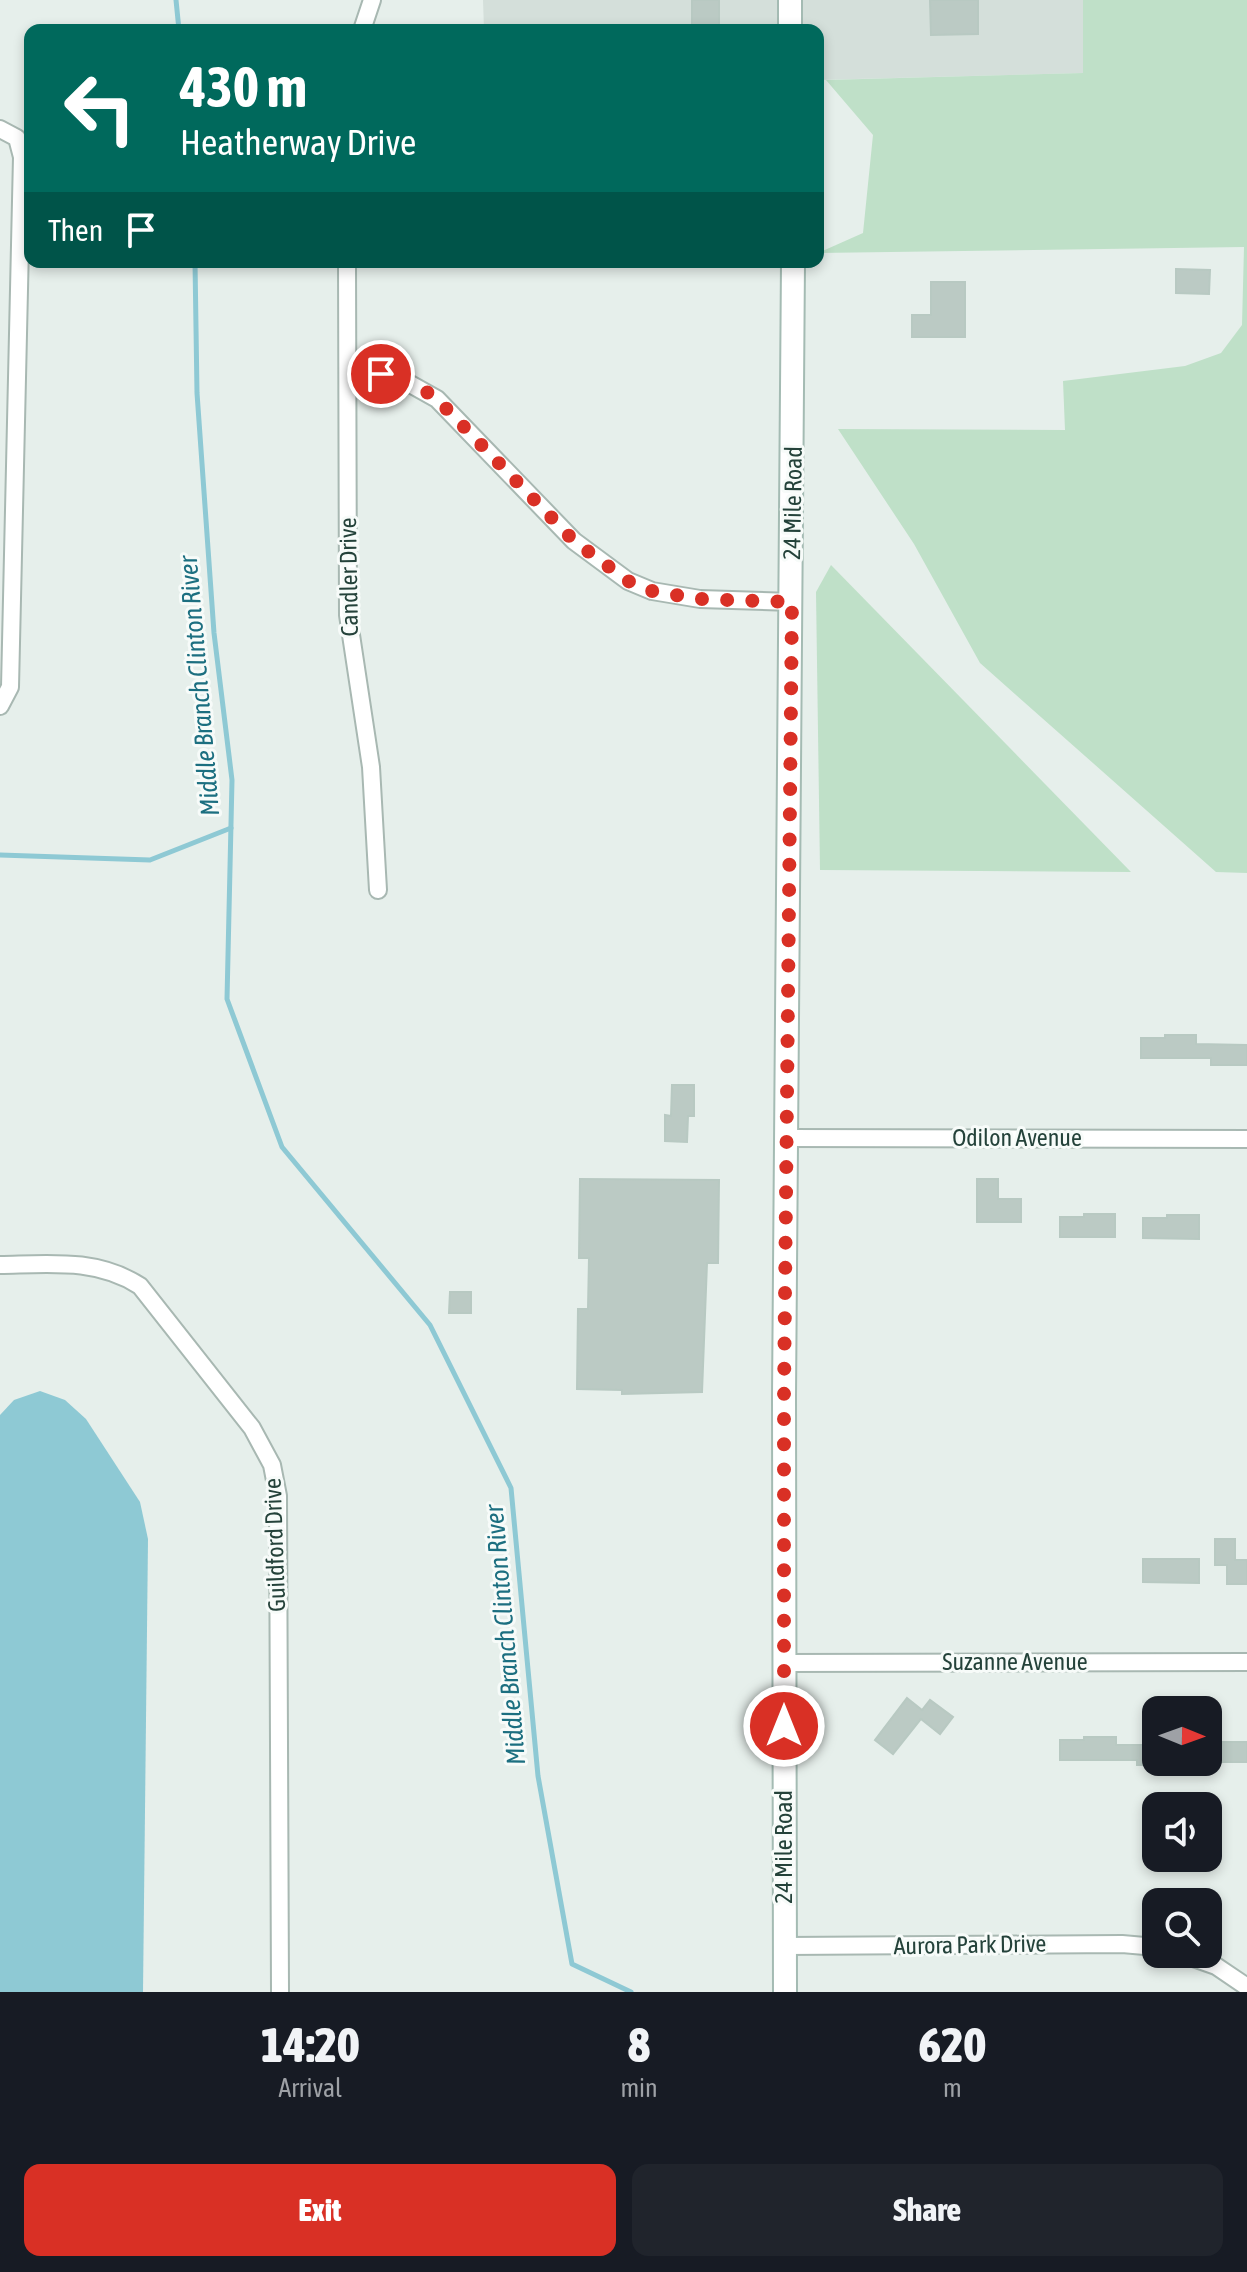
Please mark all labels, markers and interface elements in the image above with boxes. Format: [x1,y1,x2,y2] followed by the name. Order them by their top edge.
[180,55,307,119] text: 430 m
[48,56,152,160] icon: left
[180,121,416,163] text: Heatherway Drive
[119,208,163,252] icon: arrive
[48,213,103,247] text: Then
[347,340,415,408] pin
[359,352,403,396] icon: arrive
[778,446,807,560] street label: 24 Mile Road
[334,517,363,637] street label: Candler Drive
[173,553,225,817] water label: Middle Branch Clinton River
[952,1124,1082,1151] street label: Odilon Avenue
[259,1478,290,1612] street label: Guildford Drive
[479,1502,531,1766] water label: Middle Branch Clinton River
[942,1648,1088,1675] street label: Suzanne Avenue
[742,1684,826,1768] position arrow
[1142,1696,1222,1776] north arrow
[1142,1696,1222,1968] map controls
[770,1790,797,1904] street label: 24 Mile Road
[1142,1792,1222,1872] button: sound
[1142,1888,1222,1968] button: search
[893,1930,1047,1959] street label: Aurora Park Drive
[261,2017,360,2072] text: 14:20
[628,2017,650,2072] text: 8
[919,2017,986,2072] text: 620
[278,2073,342,2103] text: Arrival
[620,2073,658,2103] text: min
[943,2073,962,2103] text: m
[24,2164,616,2256] button: Exit
[632,2164,1223,2256] button: Share

